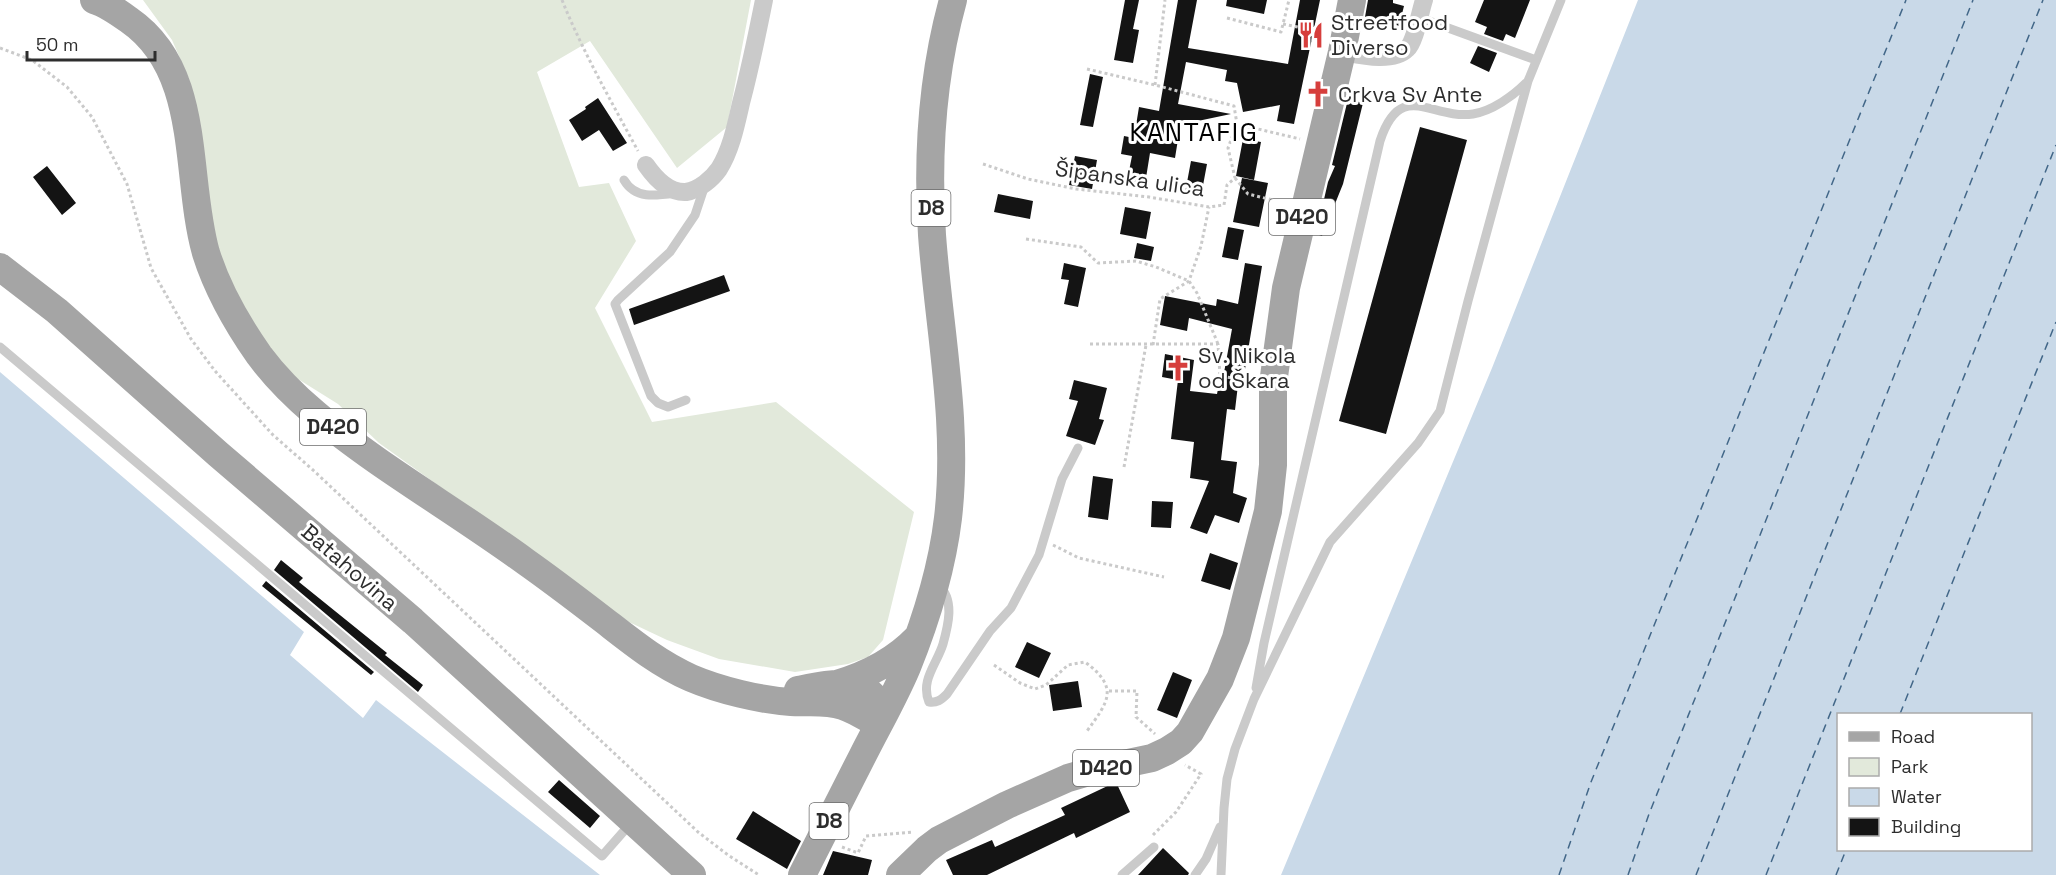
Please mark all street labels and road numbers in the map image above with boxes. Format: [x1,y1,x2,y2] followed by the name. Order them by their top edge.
[1053,154,1207,202] street label: Šipanska ulica
[912,190,950,226] road number: D8
[1269,199,1335,235] road number: D420
[300,409,366,445] road number: D420
[296,517,404,617] street label: Batahovina
[1073,750,1139,786] road number: D420
[810,803,848,839] road number: D8

